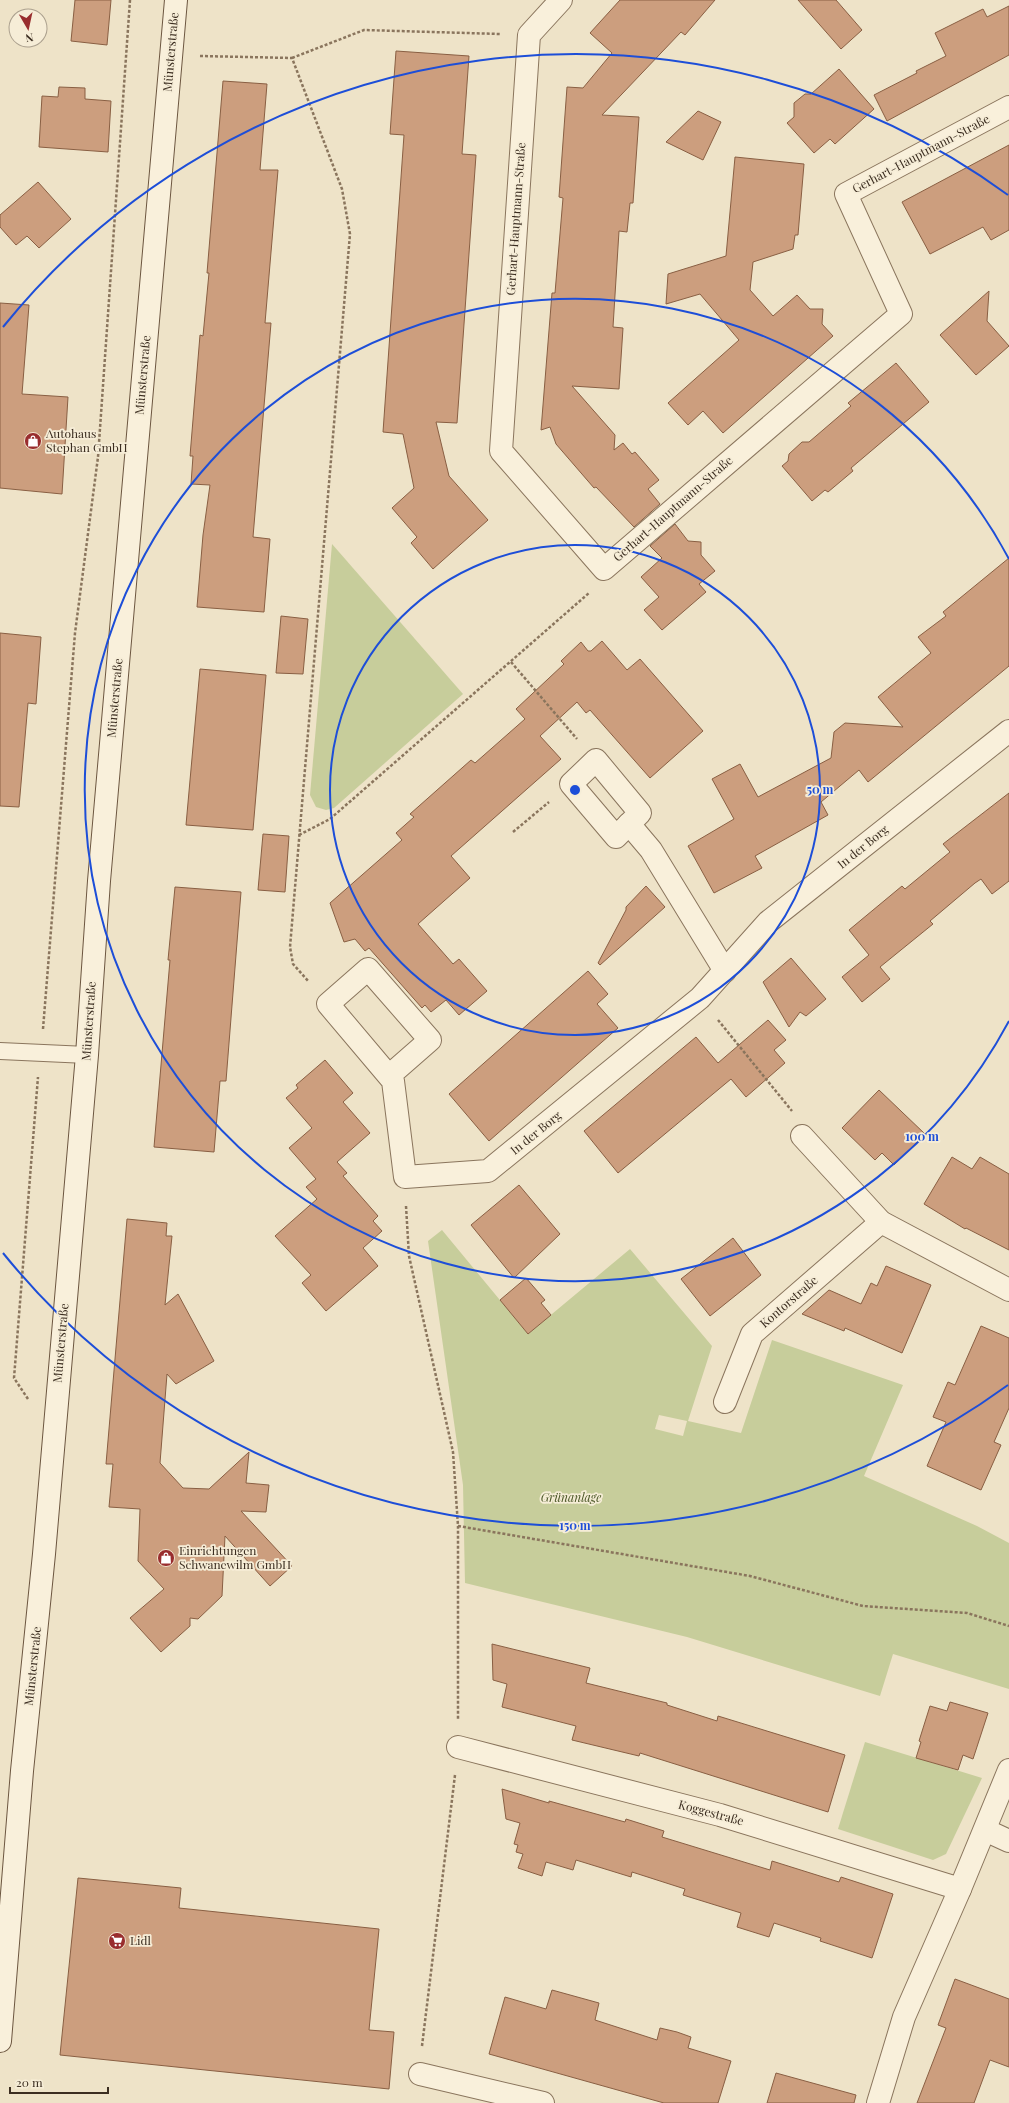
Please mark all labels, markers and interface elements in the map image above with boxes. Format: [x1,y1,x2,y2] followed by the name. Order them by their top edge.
[8,8,48,48] north arrow
[159,12,181,92] street label: Münsterstraße
[24,30,35,46] text: N
[849,110,992,196] street label: Gerhart-Hauptmann-Straße
[502,142,528,296] street label: Gerhart-Hauptmann-Straße
[131,335,153,415] street label: Münsterstraße
[45,425,128,455] place label: Autohaus Stephan GmbH
[23,431,43,451] shop icon: Autohaus Stephan GmbH
[609,452,735,565] street label: Gerhart-Hauptmann-Straße
[103,658,125,738] street label: Münsterstraße
[807,781,834,797] text: 50 m
[568,783,582,797] centre of rings
[834,820,892,872] street label: In der Borg
[77,981,99,1061] street label: Münsterstraße
[507,1106,565,1158] street label: In der Borg
[905,1128,939,1144] text: 100 m
[756,1272,821,1331] street label: Kontorstraße
[49,1303,71,1383] street label: Münsterstraße
[541,1489,601,1505] park label: Grünanlage
[559,1517,591,1533] text: 150 m
[179,1542,291,1572] place label: Einrichtungen Schwanewilm GmbH
[156,1548,176,1568] shop icon: Einrichtungen Schwanewilm GmbH
[20,1626,44,1706] street label: Münsterstraße
[677,1796,746,1828] street label: Koggestraße
[107,1931,127,1951] supermarket icon: Lidl
[130,1932,152,1948] place label: Lidl
[10,2069,108,2095] scale bar
[16,2074,43,2090] text: 20 m

